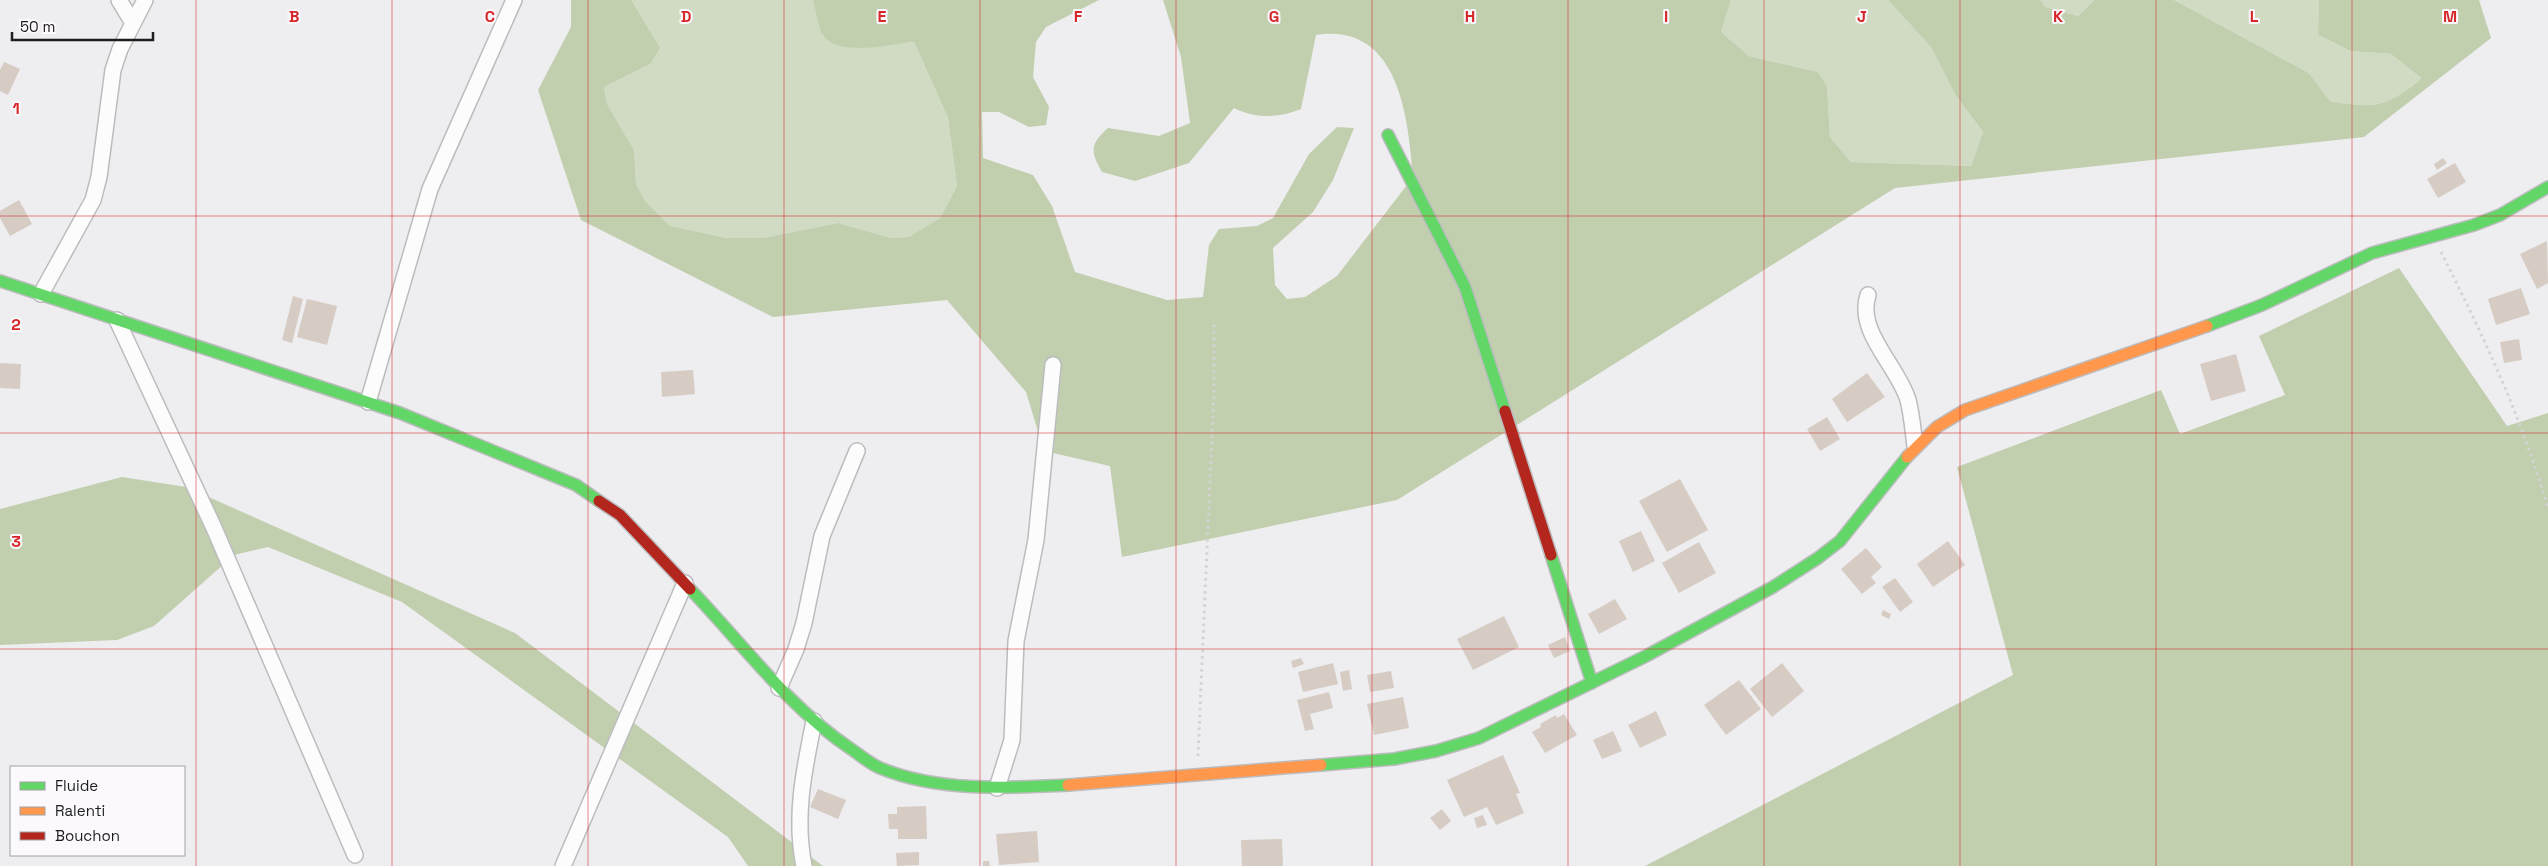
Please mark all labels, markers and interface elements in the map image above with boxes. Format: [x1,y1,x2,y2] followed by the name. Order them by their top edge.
[289,6,299,27] text: B
[485,6,495,27] text: C
[681,6,691,27] text: D
[878,6,887,27] text: E
[1074,6,1083,27] text: F
[1269,6,1279,27] text: G
[1465,6,1475,27] text: H
[1664,6,1668,27] text: I
[1857,6,1867,27] text: J
[2053,6,2063,27] text: K
[2250,6,2259,27] text: L
[2443,6,2457,27] text: M
[12,10,154,42] scale bar
[20,17,55,36] text: 50 m
[12,98,20,119] text: 1
[11,314,21,335] text: 2
[11,531,21,552] text: 3
[10,766,185,856] legend
[55,776,98,795] text: Fluide
[55,801,105,820] text: Ralenti
[55,826,120,845] text: Bouchon

